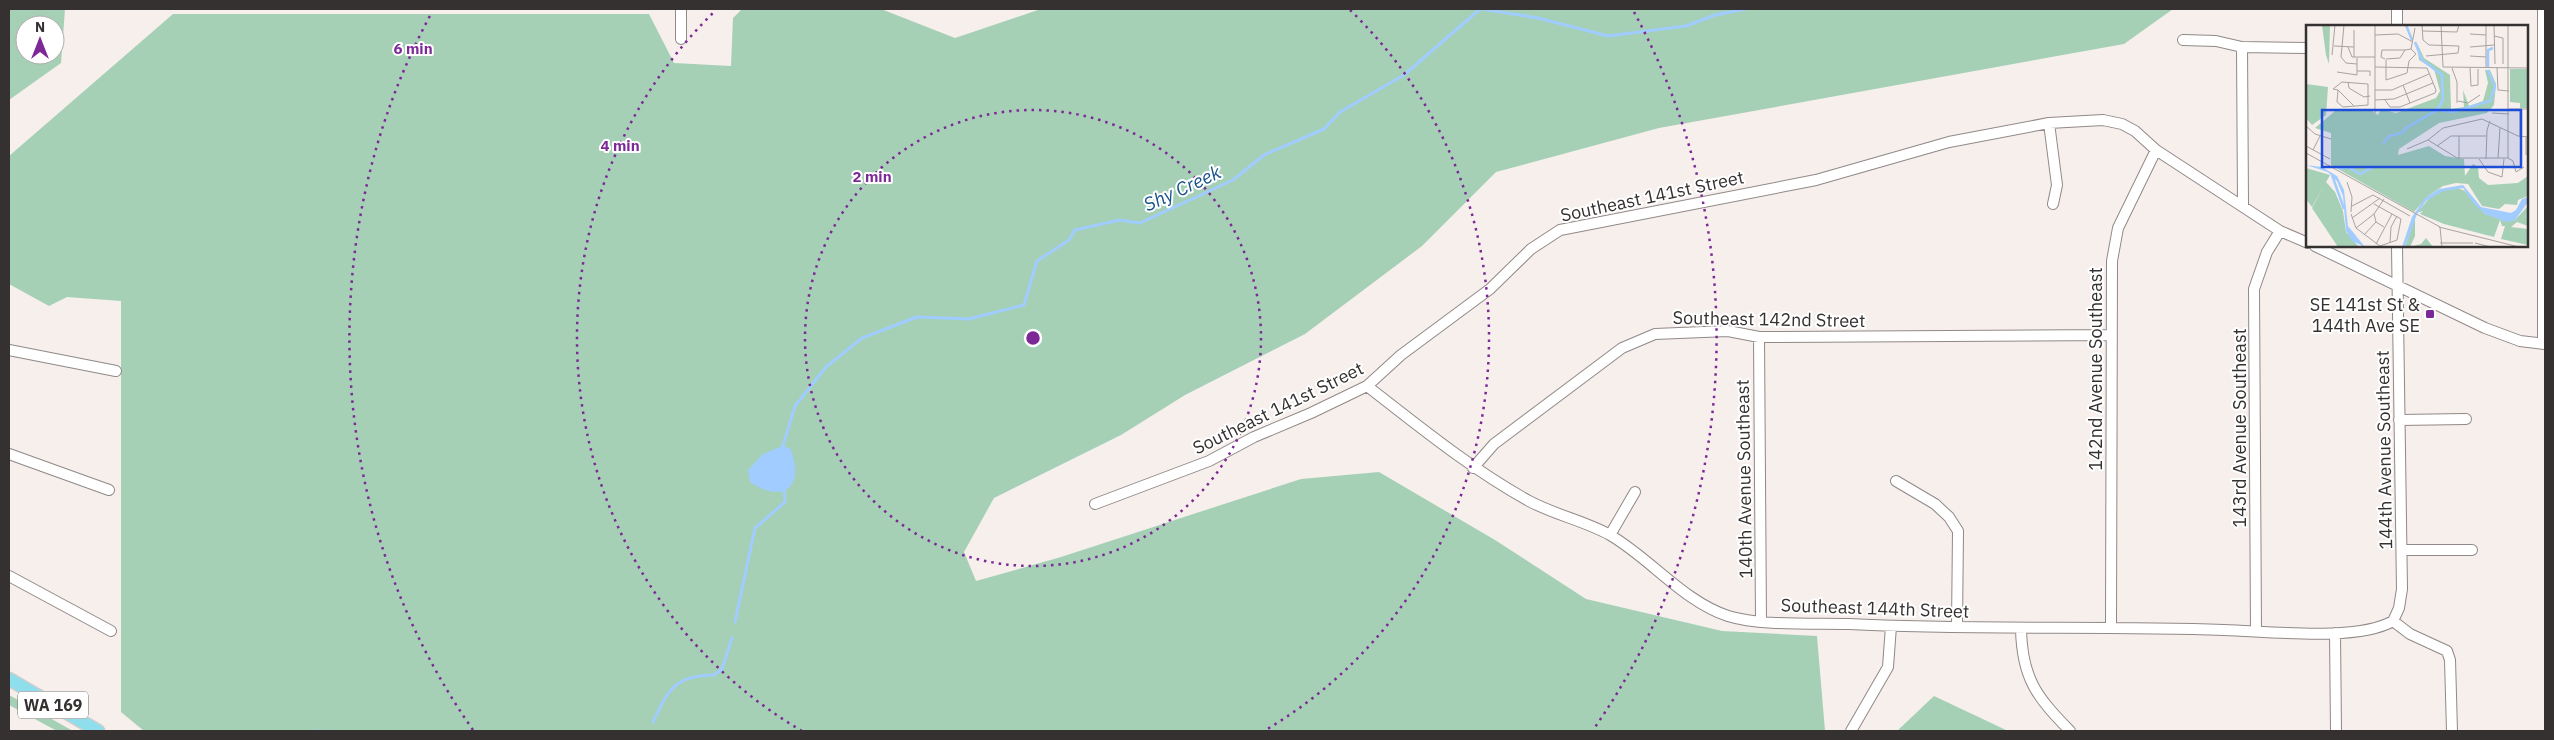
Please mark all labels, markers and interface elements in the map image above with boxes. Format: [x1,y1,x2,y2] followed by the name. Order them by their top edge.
[15,15,65,65] north arrow
[35,18,45,36] text: N
[2306,25,2529,248] inset map
[393,39,433,58] text: 6 min
[600,136,640,155] text: 4 min
[1139,159,1226,216] water label: Shy Creek
[1558,165,1746,227] street label: Southeast 141st Street
[852,167,892,186] text: 2 min
[2084,267,2107,471] street label: 142nd Avenue Southeast
[2310,293,2421,337] place label: SE 141st St & 144th Ave SE
[1672,306,1866,332] street label: Southeast 142nd Street
[2424,308,2436,320] marker: SE 141st St & 144th Ave SE
[2228,328,2251,528] street label: 143rd Avenue Southeast
[1024,329,1042,347] centre of rings
[2371,350,2397,550] street label: 144th Avenue Southeast
[1189,357,1367,459] street label: Southeast 141st Street
[1731,379,1757,579] street label: 140th Avenue Southeast
[1780,593,1970,623] street label: Southeast 144th Street
[18,692,88,718] road number: WA 169

